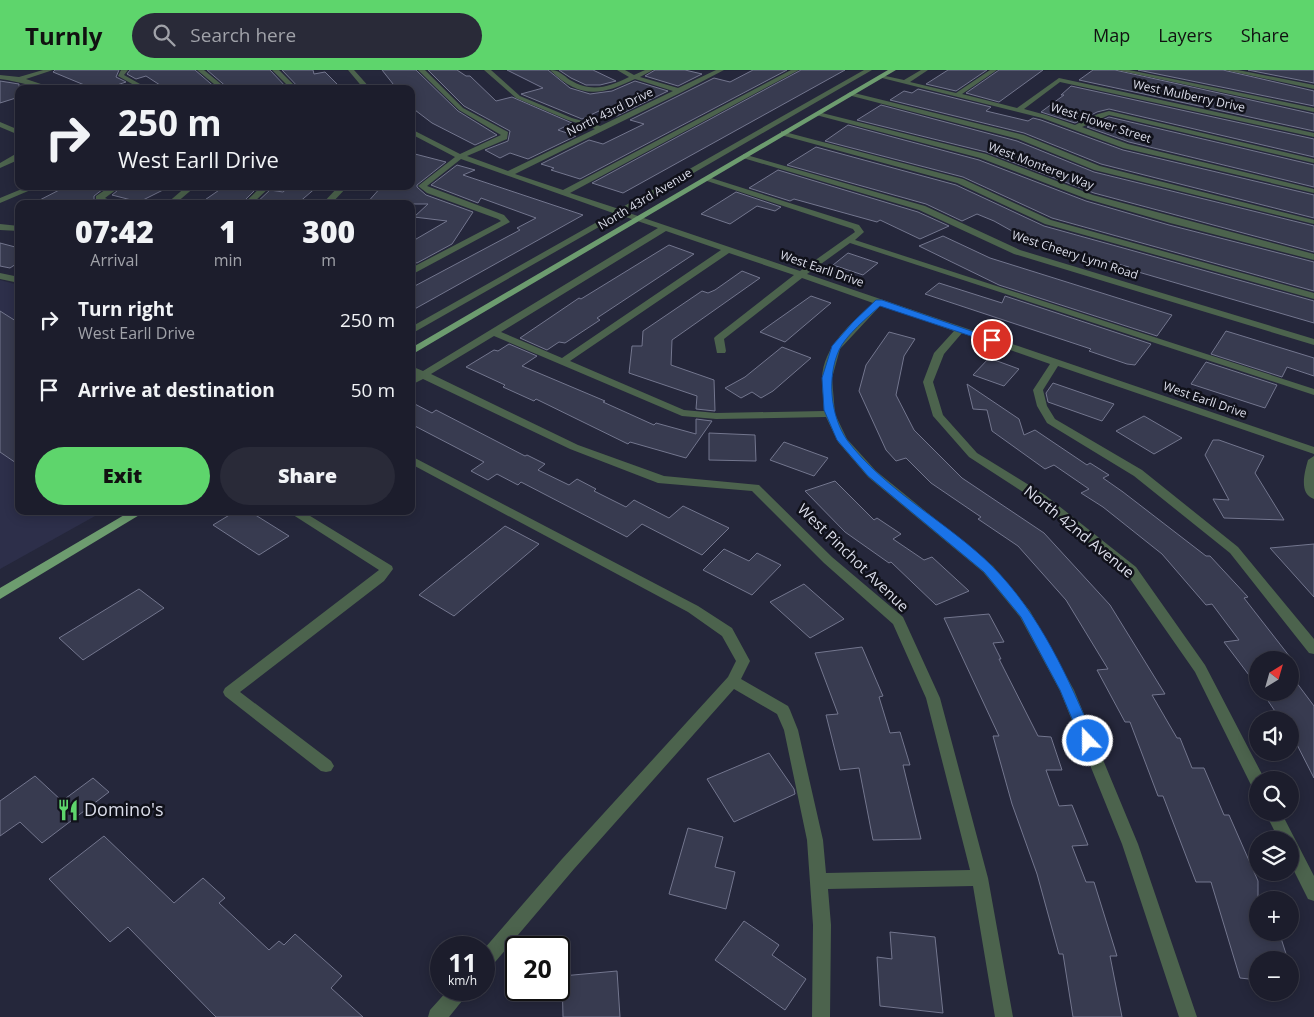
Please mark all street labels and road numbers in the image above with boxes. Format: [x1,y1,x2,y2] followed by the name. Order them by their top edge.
[1131,75,1247,116] street label: West Mulberry Drive
[564,83,656,140] street label: North 43rd Drive
[1049,98,1154,147] street label: West Flower Street
[986,138,1097,194] street label: West Monterey Way
[595,164,695,233] street label: North 43rd Avenue
[1010,226,1141,283] street label: West Cheery Lynn Road
[778,246,867,291] street label: West Earll Drive
[1161,377,1250,422] street label: West Earll Drive
[1020,480,1139,582] street label: North 42nd Avenue
[794,499,914,616] street label: West Pinchot Avenue

